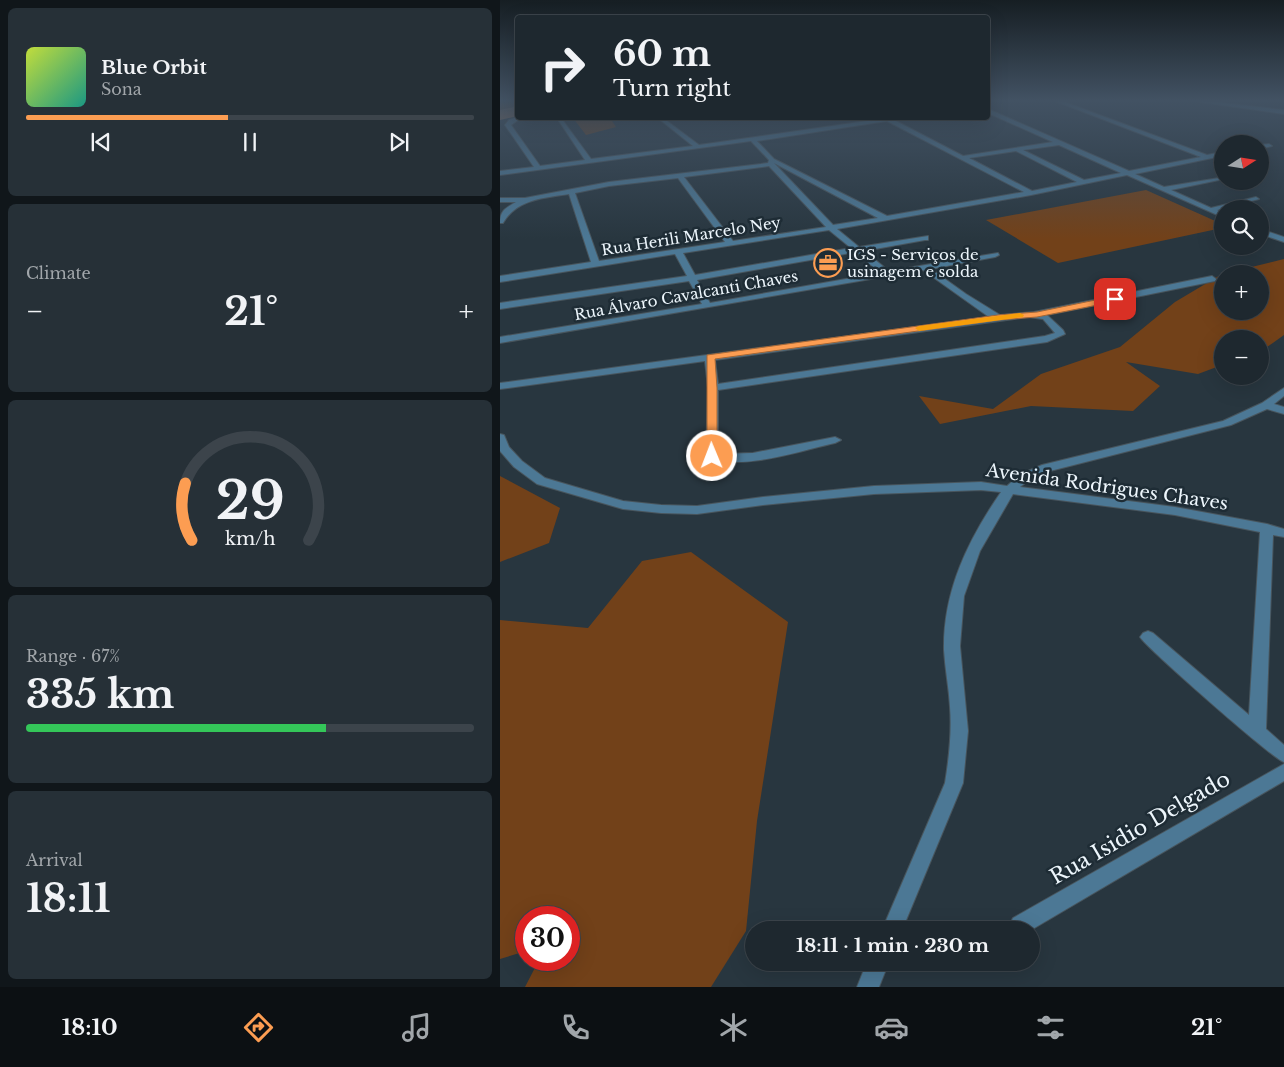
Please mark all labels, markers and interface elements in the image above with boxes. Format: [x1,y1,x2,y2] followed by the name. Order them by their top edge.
[613,32,711,75] text: 60 m
[530,35,595,100] icon: right
[101,56,207,79] text: Blue Orbit
[613,75,731,102] text: Turn right
[101,79,142,99] text: Sona
[87,128,115,156] icon: previous
[236,128,264,156] icon: pause
[385,128,413,156] icon: next
[1214,135,1269,190] north arrow
[1214,135,1269,385] map controls
[1214,200,1269,255] button: search
[600,212,782,260] street label: Rua Herili Marcelo Ney
[847,245,979,281] place label: IGS - Serviços de usinagem e solda
[813,248,843,278] office icon: IGS - Serviços de usinagem e solda
[26,263,91,283] text: Climate
[1214,265,1269,320] button: +
[573,266,800,324] street label: Rua Álvaro Cavalcanti Chaves
[1094,278,1136,320] pin
[1101,285,1129,313] icon: arrive
[224,288,278,335] text: 21°
[26,294,44,329] text: −
[459,294,474,329] text: +
[1214,330,1269,385] button: −
[685,429,737,481] position arrow
[984,459,1229,515] street label: Avenida Rodrigues Chaves
[216,469,284,533] text: 29
[225,528,275,550] text: km/h
[26,646,120,666] text: Range · 67%
[26,671,174,718] text: 335 km
[1045,766,1235,890] street label: Rua Isidio Delgado
[26,850,83,870] text: Arrival
[26,875,111,922] text: 18:11
[515,906,580,971] speed limit sign: 30
[796,934,989,957] text: 18:11 · 1 min · 230 m
[241,1010,276,1045] icon: directions
[399,1010,434,1045] icon: music
[558,1010,593,1045] icon: phone
[716,1010,751,1045] icon: climate
[874,1010,909,1045] icon: car
[1033,1010,1068,1045] icon: filters
[62,1014,118,1041] text: 18:10
[1191,1014,1222,1041] text: 21°

